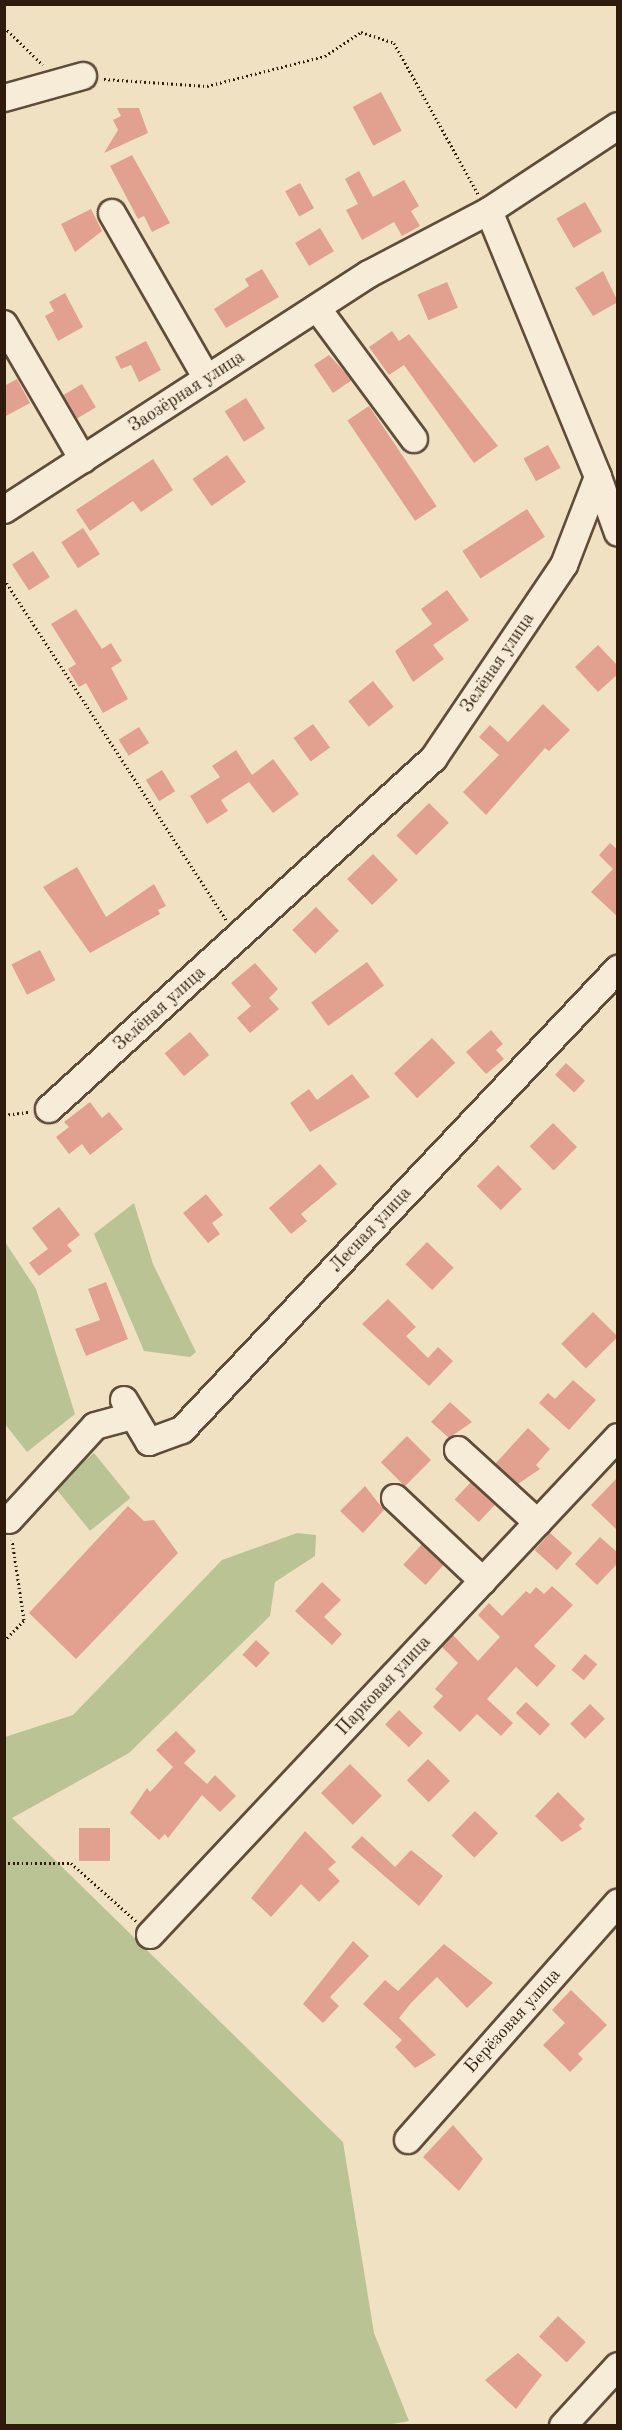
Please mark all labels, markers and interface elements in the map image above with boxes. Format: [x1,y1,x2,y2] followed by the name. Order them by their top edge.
[125,347,249,437] street label: Заозёрная улица
[457,609,539,717] street label: Зелёная улица
[110,962,210,1056] street label: Зелёная улица
[326,1183,416,1277] street label: Лесная улица
[332,1632,436,1740] street label: Парковая улица
[460,1964,566,2078] street label: Берёзовая улица

